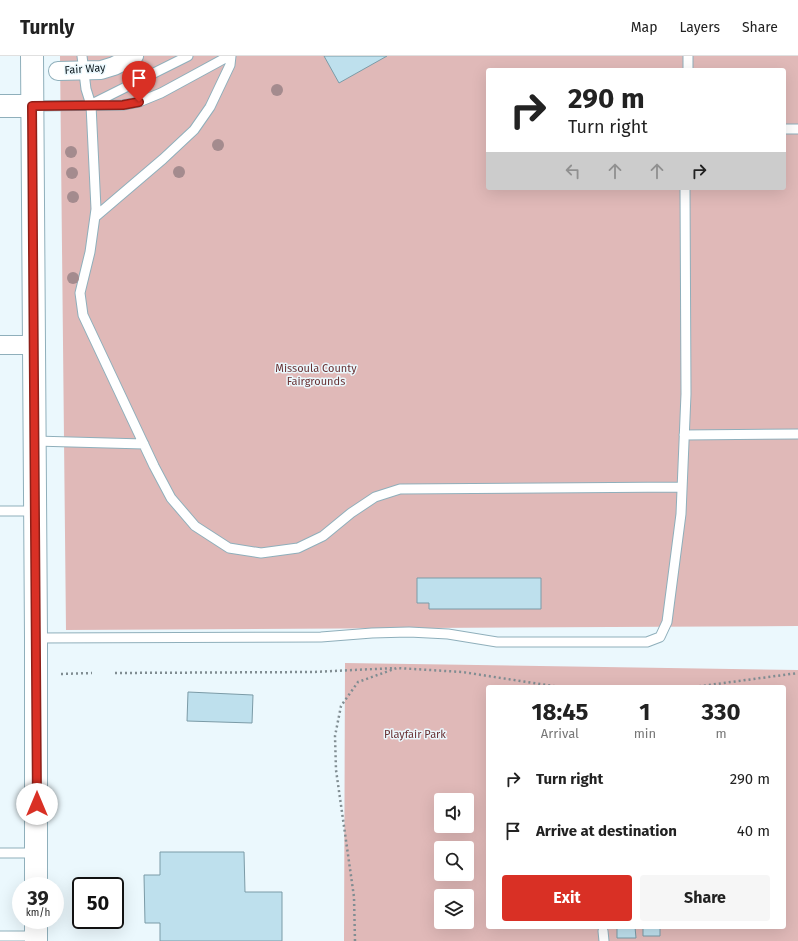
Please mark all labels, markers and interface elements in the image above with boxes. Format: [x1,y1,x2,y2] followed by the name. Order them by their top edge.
[20,16,74,39] text: Turnly
[631,19,657,36] text: Map
[679,19,720,36] text: Layers
[742,19,778,36] text: Share
[64,61,106,77] street label: Fair Way
[122,61,156,102] pin
[128,67,150,89] icon: arrive
[568,82,645,115] text: 290 m
[502,84,554,136] icon: right
[568,116,648,138] text: Turn right
[562,160,584,182] icon: left
[604,160,626,182] icon: ahead
[646,160,668,182] icon: ahead
[688,160,710,182] icon: right
[275,362,357,388] park label: Missoula County Fairgrounds
[531,698,588,726] text: 18:45
[639,698,651,726] text: 1
[702,698,741,726] text: 330
[541,726,579,741] text: Arrival
[634,726,656,741] text: min
[715,726,727,741] text: m
[384,728,446,741] park label: Playfair Park
[502,768,524,790] icon: right
[536,770,603,788] text: Turn right
[730,770,770,788] text: 290 m
[16,783,58,825] position arrow
[434,793,474,929] map controls
[434,793,474,833] button: sound
[502,820,524,842] icon: arrive
[536,822,677,840] text: Arrive at destination
[737,822,770,840] text: 40 m
[434,841,474,881] button: search
[502,875,632,921] button: Exit
[640,875,770,921] button: Share
[72,877,124,929] speed limit sign: 50
[27,886,49,910] text: 39
[434,889,474,929] button: layers
[26,907,50,919] text: km/h

